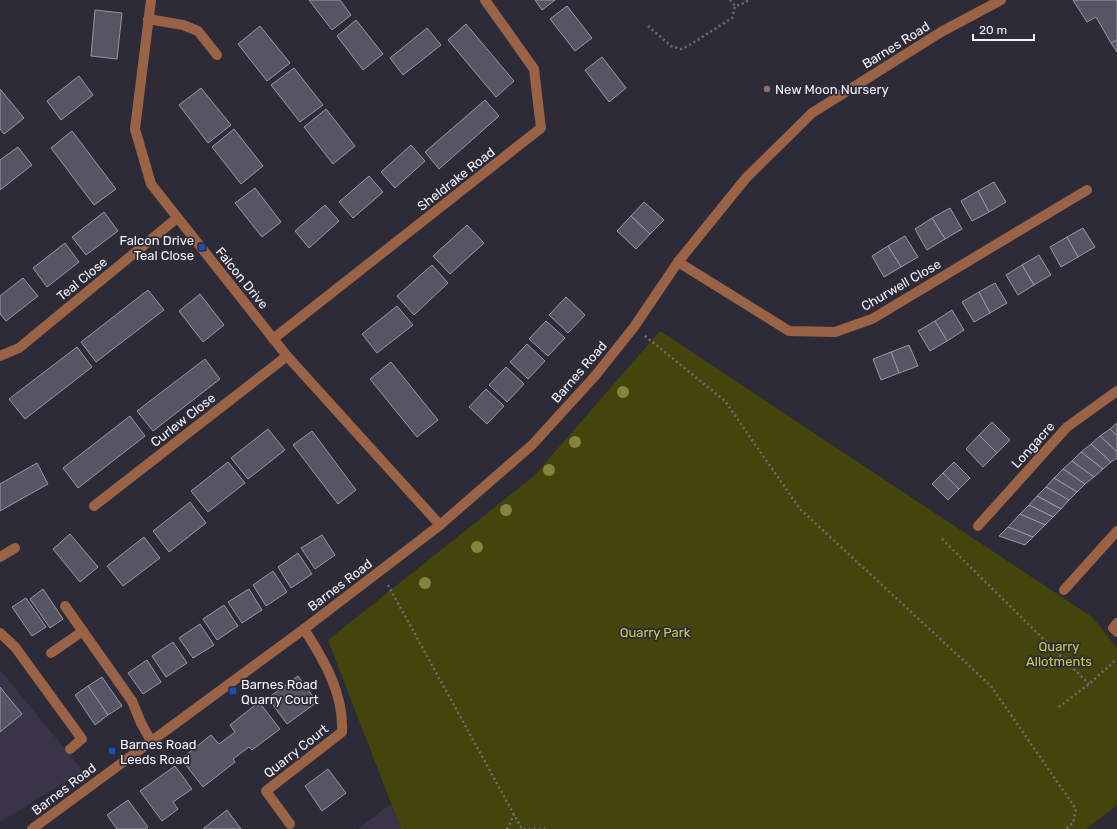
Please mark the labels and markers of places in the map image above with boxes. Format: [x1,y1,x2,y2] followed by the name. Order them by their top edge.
[775,82,889,97] place label: New Moon Nursery
[762,84,772,94] marker: New Moon Nursery
[119,233,194,263] place label: Falcon Drive Teal Close
[197,242,207,252] marker: Falcon Drive Teal Close
[241,677,319,707] place label: Barnes Road Quarry Court
[228,686,238,696] marker: Barnes Road Quarry Court
[120,737,197,767] place label: Barnes Road Leeds Road
[107,746,117,756] marker: Barnes Road Leeds Road

